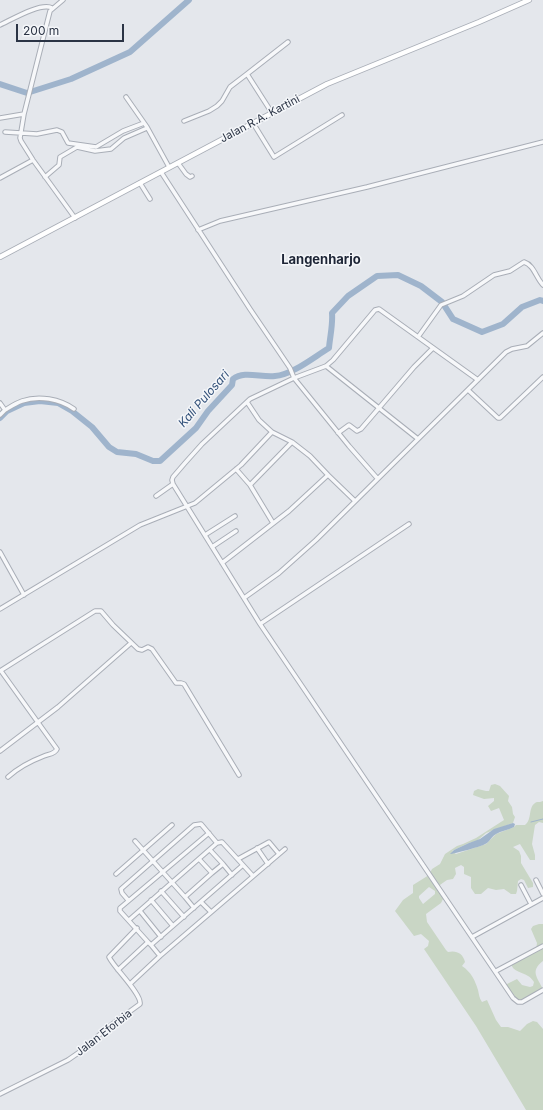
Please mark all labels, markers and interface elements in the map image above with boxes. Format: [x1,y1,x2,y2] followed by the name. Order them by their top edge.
[18,16,126,42] scale bar
[23,23,59,38] text: 200 m
[218,92,302,146] street label: Jalan R.A. Kartini
[281,252,361,268] district label: Langenharjo
[175,368,233,430] water label: Kali Pulosari
[73,1007,135,1059] street label: Jalan Eforbia

